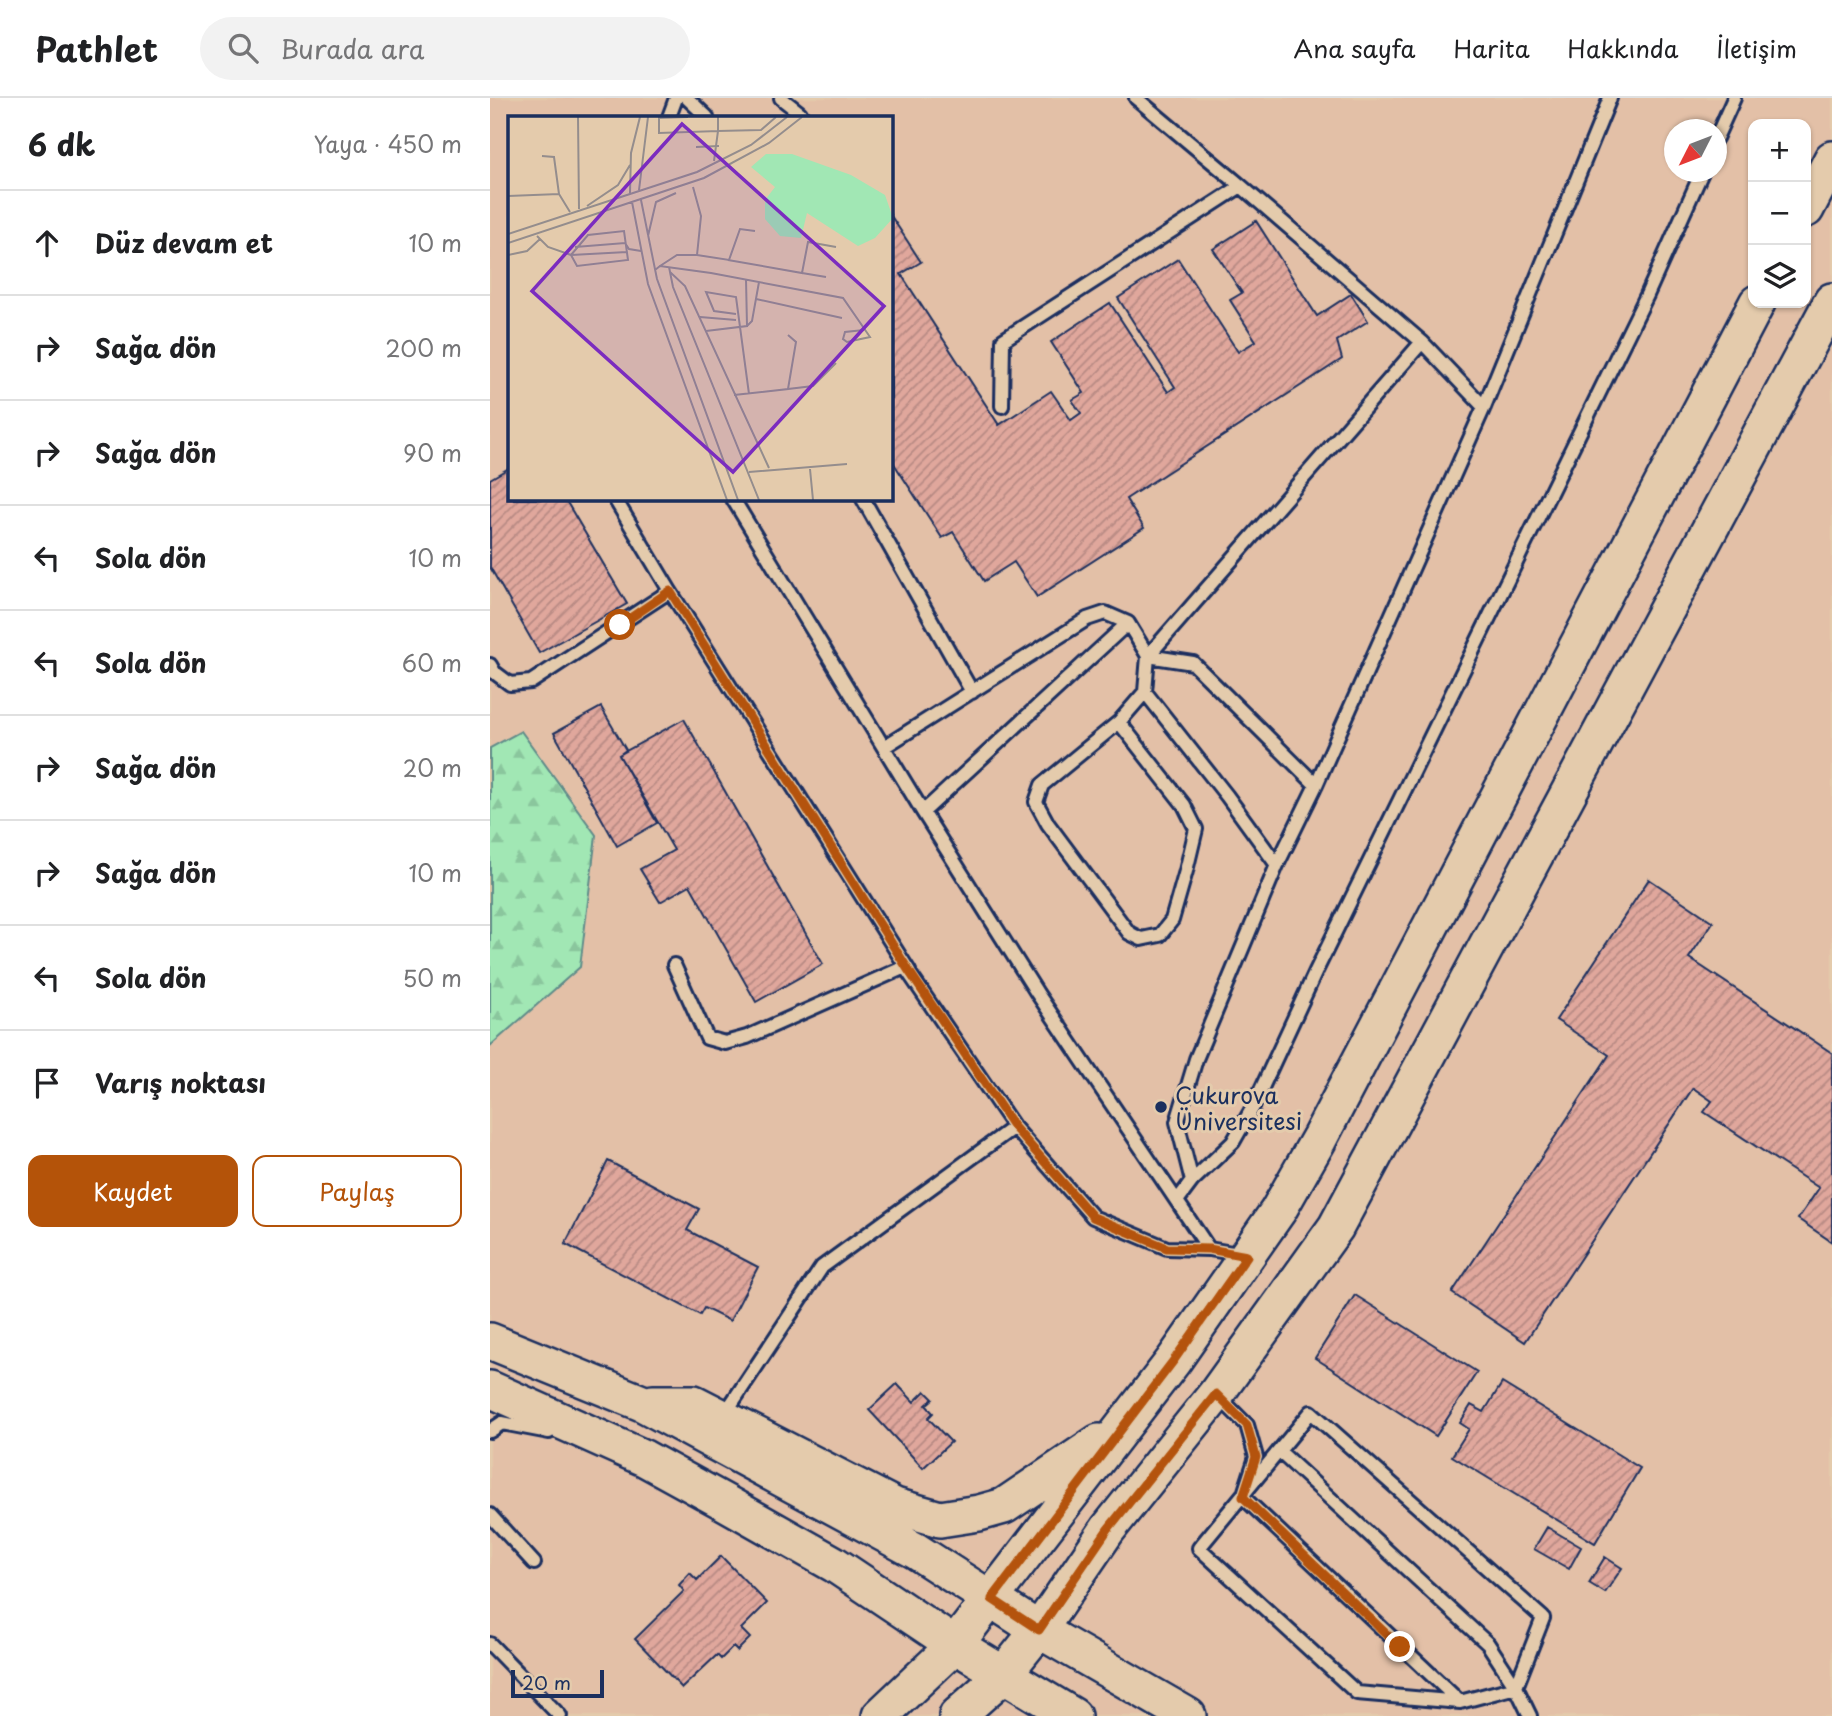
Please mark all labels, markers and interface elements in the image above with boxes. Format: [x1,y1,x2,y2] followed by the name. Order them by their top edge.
[200,17,690,80] search box
[35,23,158,73] text: Pathlet
[224,29,262,67] icon: search
[280,29,424,68] text: Burada ara
[1294,30,1415,66] text: Ana sayfa
[1453,30,1530,66] text: Harita
[1568,30,1678,66] text: Hakkında
[1716,30,1797,66] text: İletişim
[508,116,892,500] inset map
[1664,119,1727,182] north arrow
[1748,119,1811,308] map controls
[1748,119,1811,182] button: +
[28,121,95,166] text: 6 dk
[313,126,462,161] text: Yaya · 450 m
[1748,182,1811,245] button: −
[95,223,273,262] text: Düz devam et
[28,224,66,262] icon: ahead
[408,225,462,260] text: 10 m
[1748,245,1811,308] button: layers
[95,328,217,367] text: Sağa dön
[28,329,66,367] icon: right
[385,330,462,365] text: 200 m
[95,433,217,472] text: Sağa dön
[28,434,66,472] icon: right
[403,435,462,470] text: 90 m
[95,538,206,577] text: Sola dön
[28,539,66,577] icon: left
[408,540,462,575] text: 10 m
[604,609,635,640] route start
[95,643,206,682] text: Sola dön
[28,644,66,682] icon: left
[402,645,462,680] text: 60 m
[95,748,217,787] text: Sağa dön
[28,749,66,787] icon: right
[403,750,462,785] text: 20 m
[95,853,217,892] text: Sağa dön
[28,854,66,892] icon: right
[408,855,462,890] text: 10 m
[95,958,206,997] text: Sola dön
[28,959,66,997] icon: left
[402,960,462,995] text: 50 m
[95,1063,266,1102] text: Varış noktası
[28,1064,66,1102] icon: arrive
[1175,1077,1302,1138] place label: Çukurova Üniversitesi
[1153,1099,1169,1115] marker: Çukurova Üniversitesi
[28,1155,238,1227] button: Kaydet
[252,1155,462,1227] button: Paylaş
[1384,1631,1415,1662] route end
[511,1667,604,1699] scale bar
[522,1668,571,1696] text: 20 m

